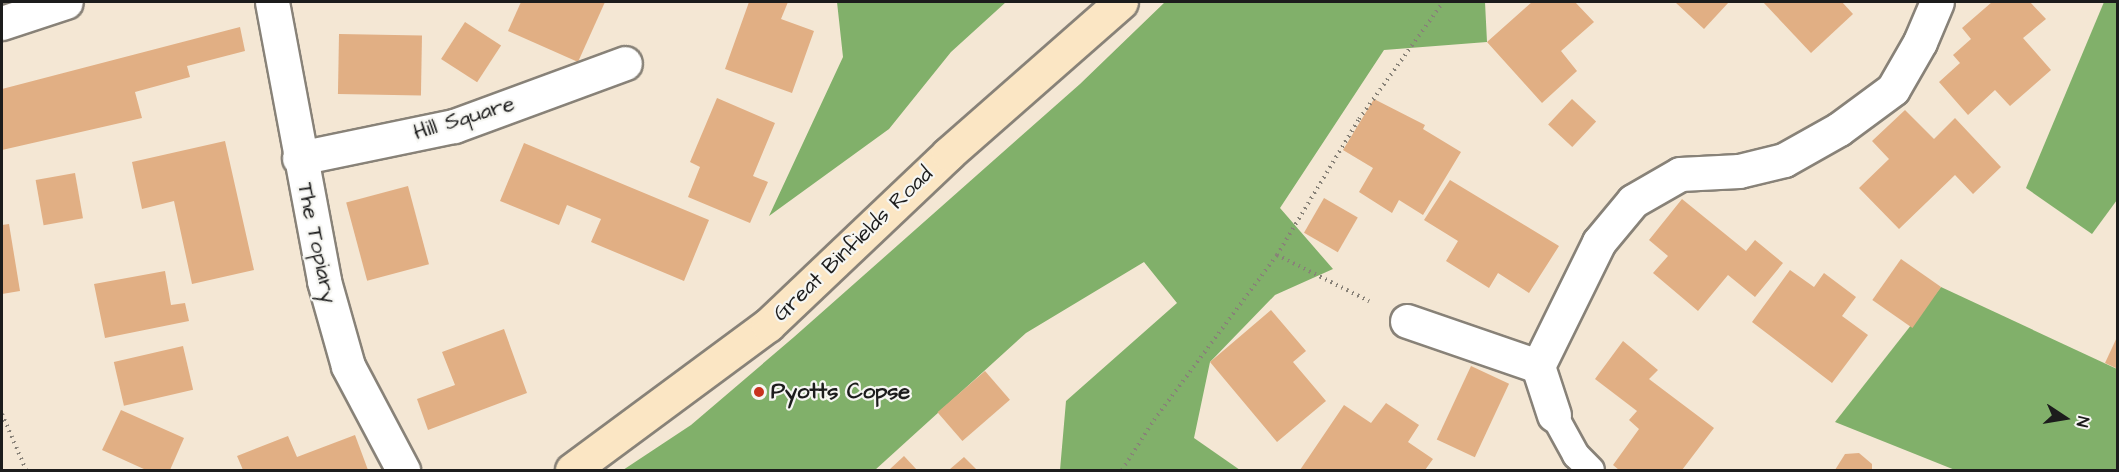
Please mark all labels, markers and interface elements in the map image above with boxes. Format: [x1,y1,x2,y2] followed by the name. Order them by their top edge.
[410,90,518,146] street label: Hill Square
[768,161,938,327] street label: Great Binfields Road
[291,180,343,306] street label: The Topiary
[771,379,910,405] place label: Pyotts Copse
[752,385,766,399] marker: Pyotts Copse
[2035,388,2095,448] north arrow
[2071,415,2094,429] text: N

